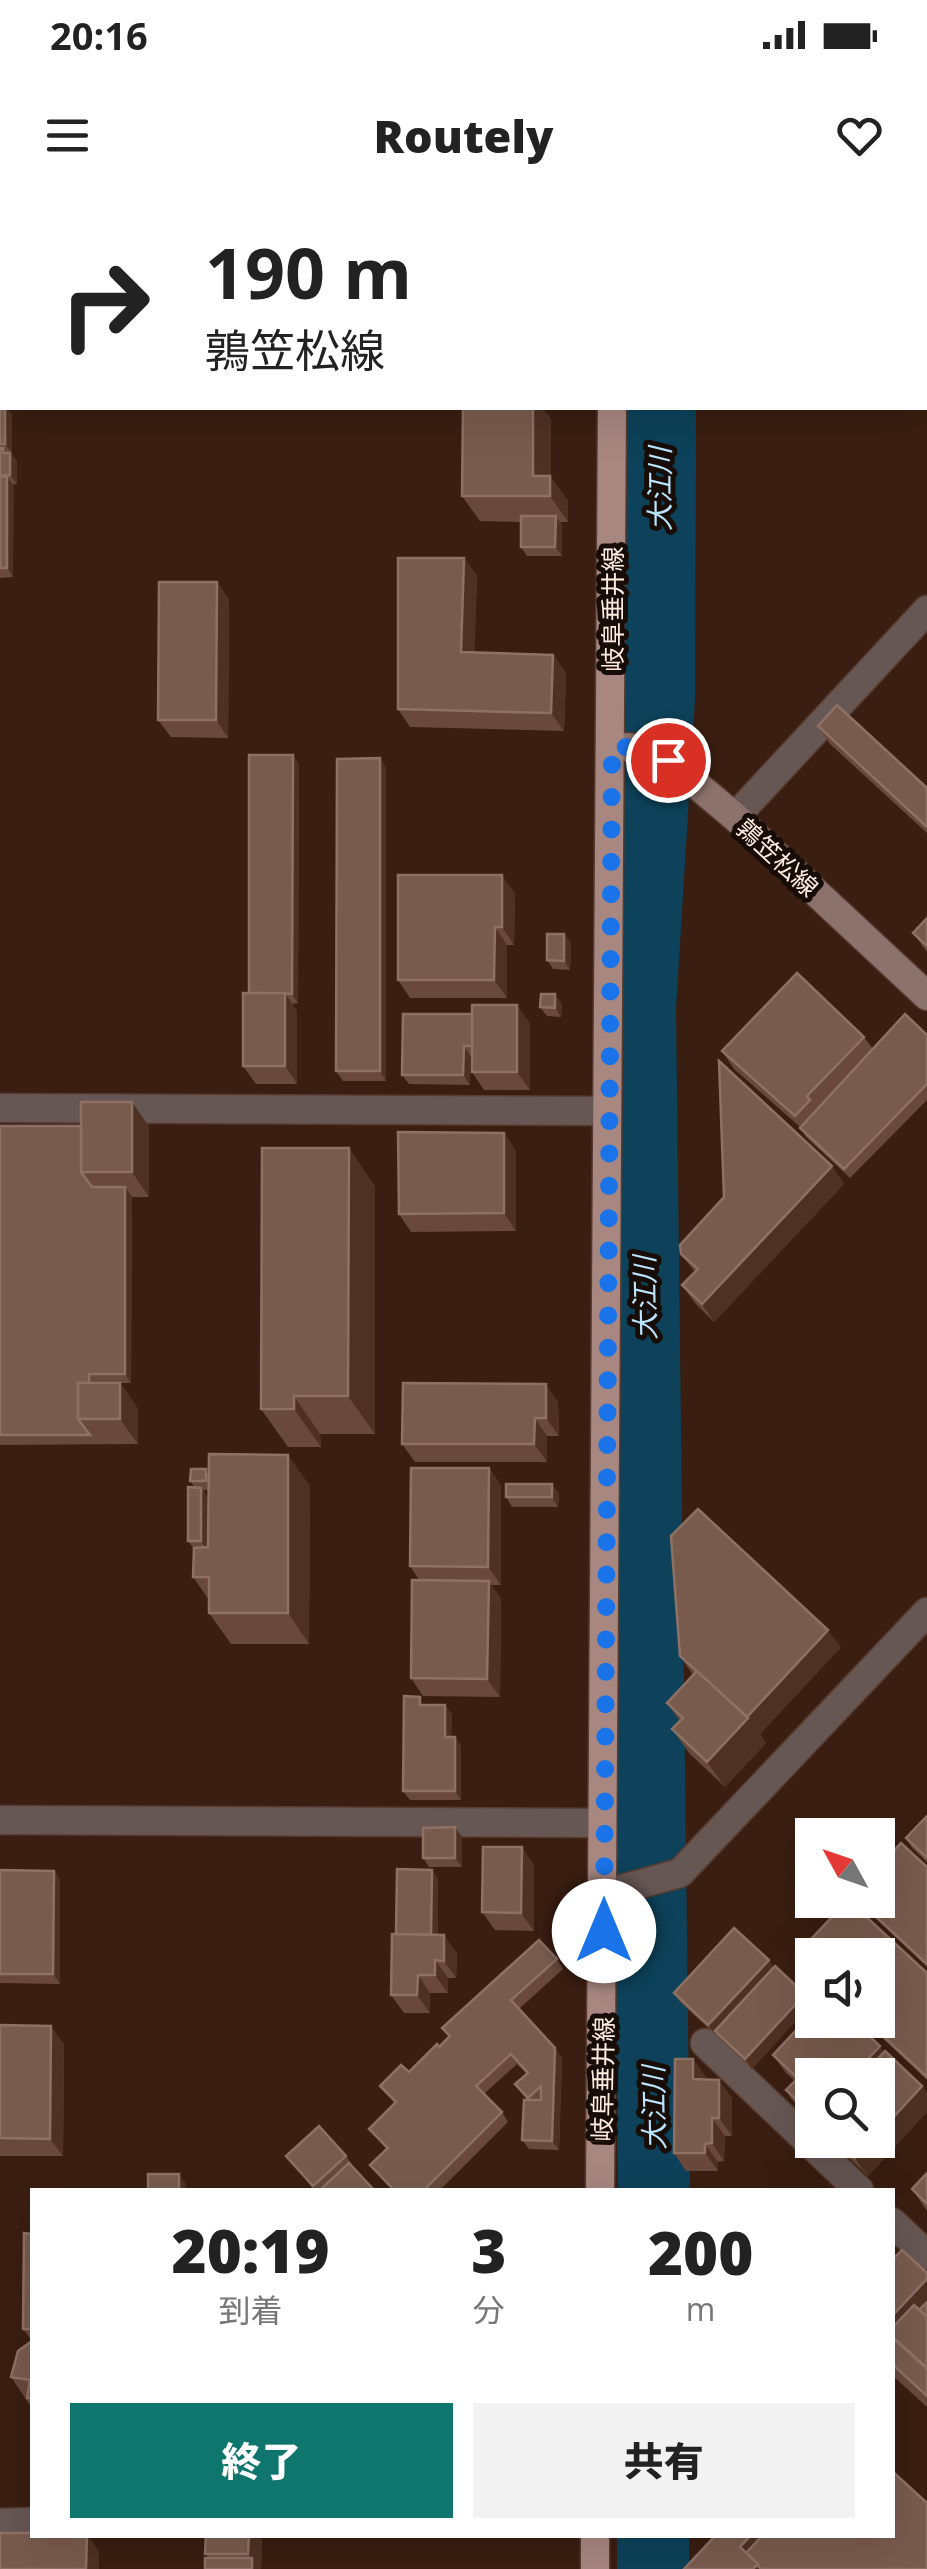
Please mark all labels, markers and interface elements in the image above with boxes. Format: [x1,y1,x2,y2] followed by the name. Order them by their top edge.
[50,9,148,61] text: 20:16
[374,105,553,166] text: Routely
[40,108,95,163] icon: menu
[832,108,887,163] icon: heart
[205,224,412,320] text: 190 m
[40,240,170,370] icon: right
[205,319,385,380] text: 鶉笠松線
[640,444,678,531] water label: 大江川
[595,546,629,672] street label: 岐阜垂井線
[626,718,711,803] pin
[641,733,696,788] icon: arrive
[730,810,826,904] street label: 鶉笠松線
[624,1253,664,1340] water label: 大江川
[795,1818,895,1918] north arrow
[795,1818,895,2158] map controls
[552,1879,656,1983] position arrow
[795,1938,895,2038] button: sound
[584,2016,620,2142] street label: 岐阜垂井線
[795,2058,895,2158] button: search
[633,2063,673,2150] water label: 大江川
[172,2209,330,2291] text: 20:19
[471,2209,506,2291] text: 3
[648,2211,753,2293] text: 200
[686,2287,715,2330] text: m
[219,2288,283,2331] text: 到着
[473,2288,505,2331] text: 分
[70,2403,453,2518] button: 終了
[473,2403,855,2518] button: 共有

